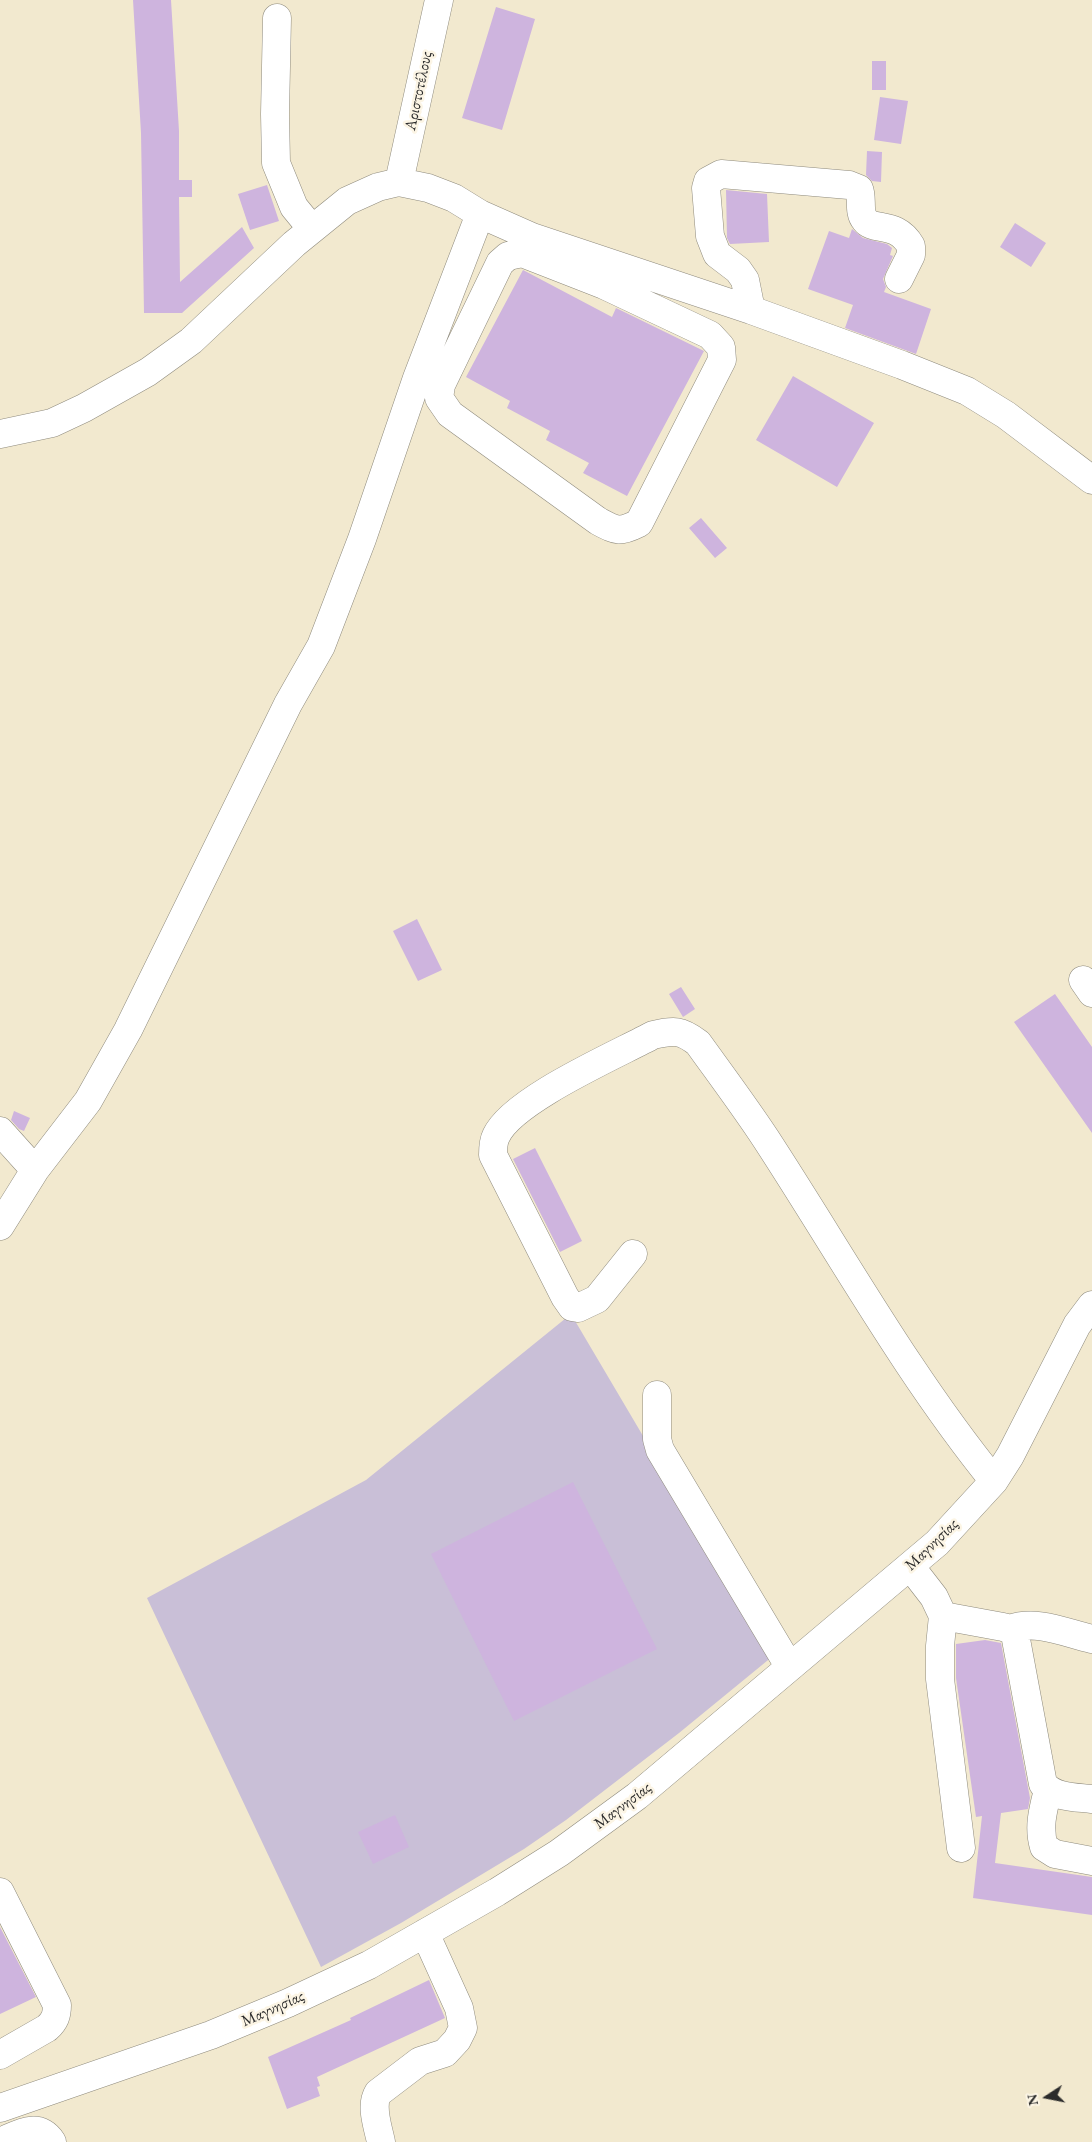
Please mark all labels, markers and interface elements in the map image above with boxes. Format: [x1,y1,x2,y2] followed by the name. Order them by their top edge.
[401,50,437,132] street label: Αριστοτέλους
[901,1515,963,1575] street label: Μαγνησίας
[591,1778,655,1834] street label: Μαγνησίας
[239,1987,307,2031] street label: Μαγνησίας
[1022,2072,1072,2122] north arrow
[1022,2093,1042,2107] text: N

